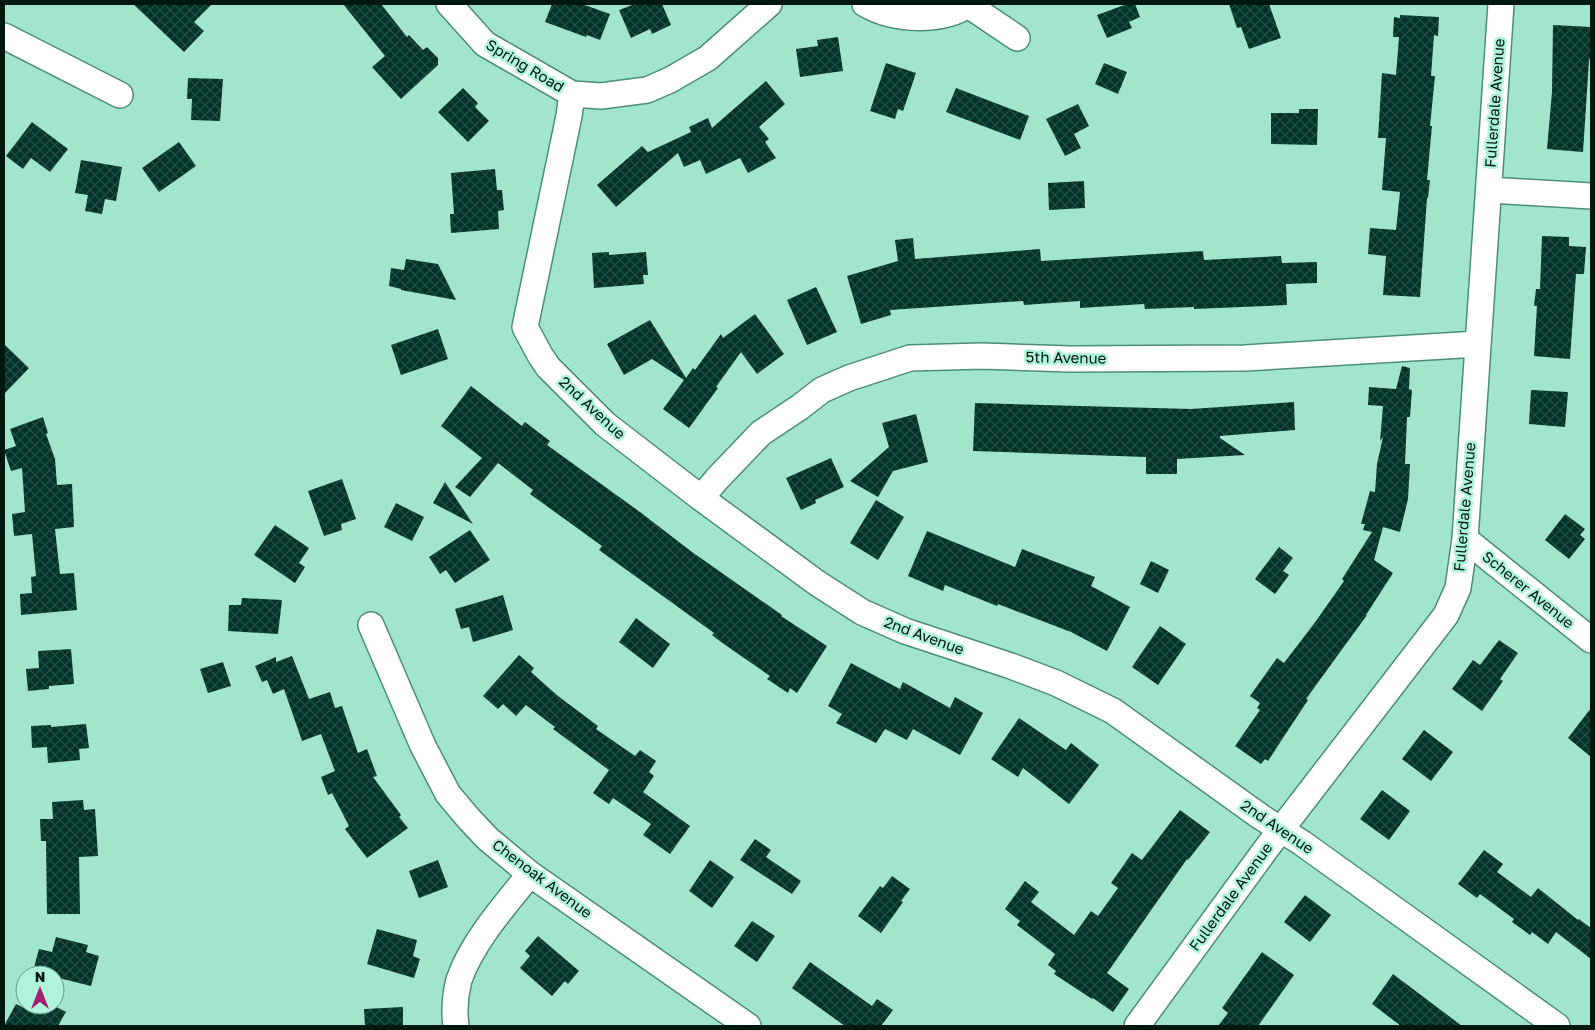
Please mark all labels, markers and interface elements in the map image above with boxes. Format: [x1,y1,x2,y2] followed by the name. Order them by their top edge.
[483,35,568,95] street label: Spring Road
[1481,37,1508,168] street label: Fullerdale Avenue
[1026,347,1107,367] street label: 5th Avenue
[556,372,630,443] street label: 2nd Avenue
[1449,441,1479,572] street label: Fullerdale Avenue
[1479,547,1578,632] street label: Scherer Avenue
[882,612,967,658] street label: 2nd Avenue
[1238,795,1318,857] street label: 2nd Avenue
[489,835,596,922] street label: Chenoak Avenue
[1185,838,1276,954] street label: Fullerdale Avenue
[15,965,65,1015] north arrow
[35,968,45,985] text: N

